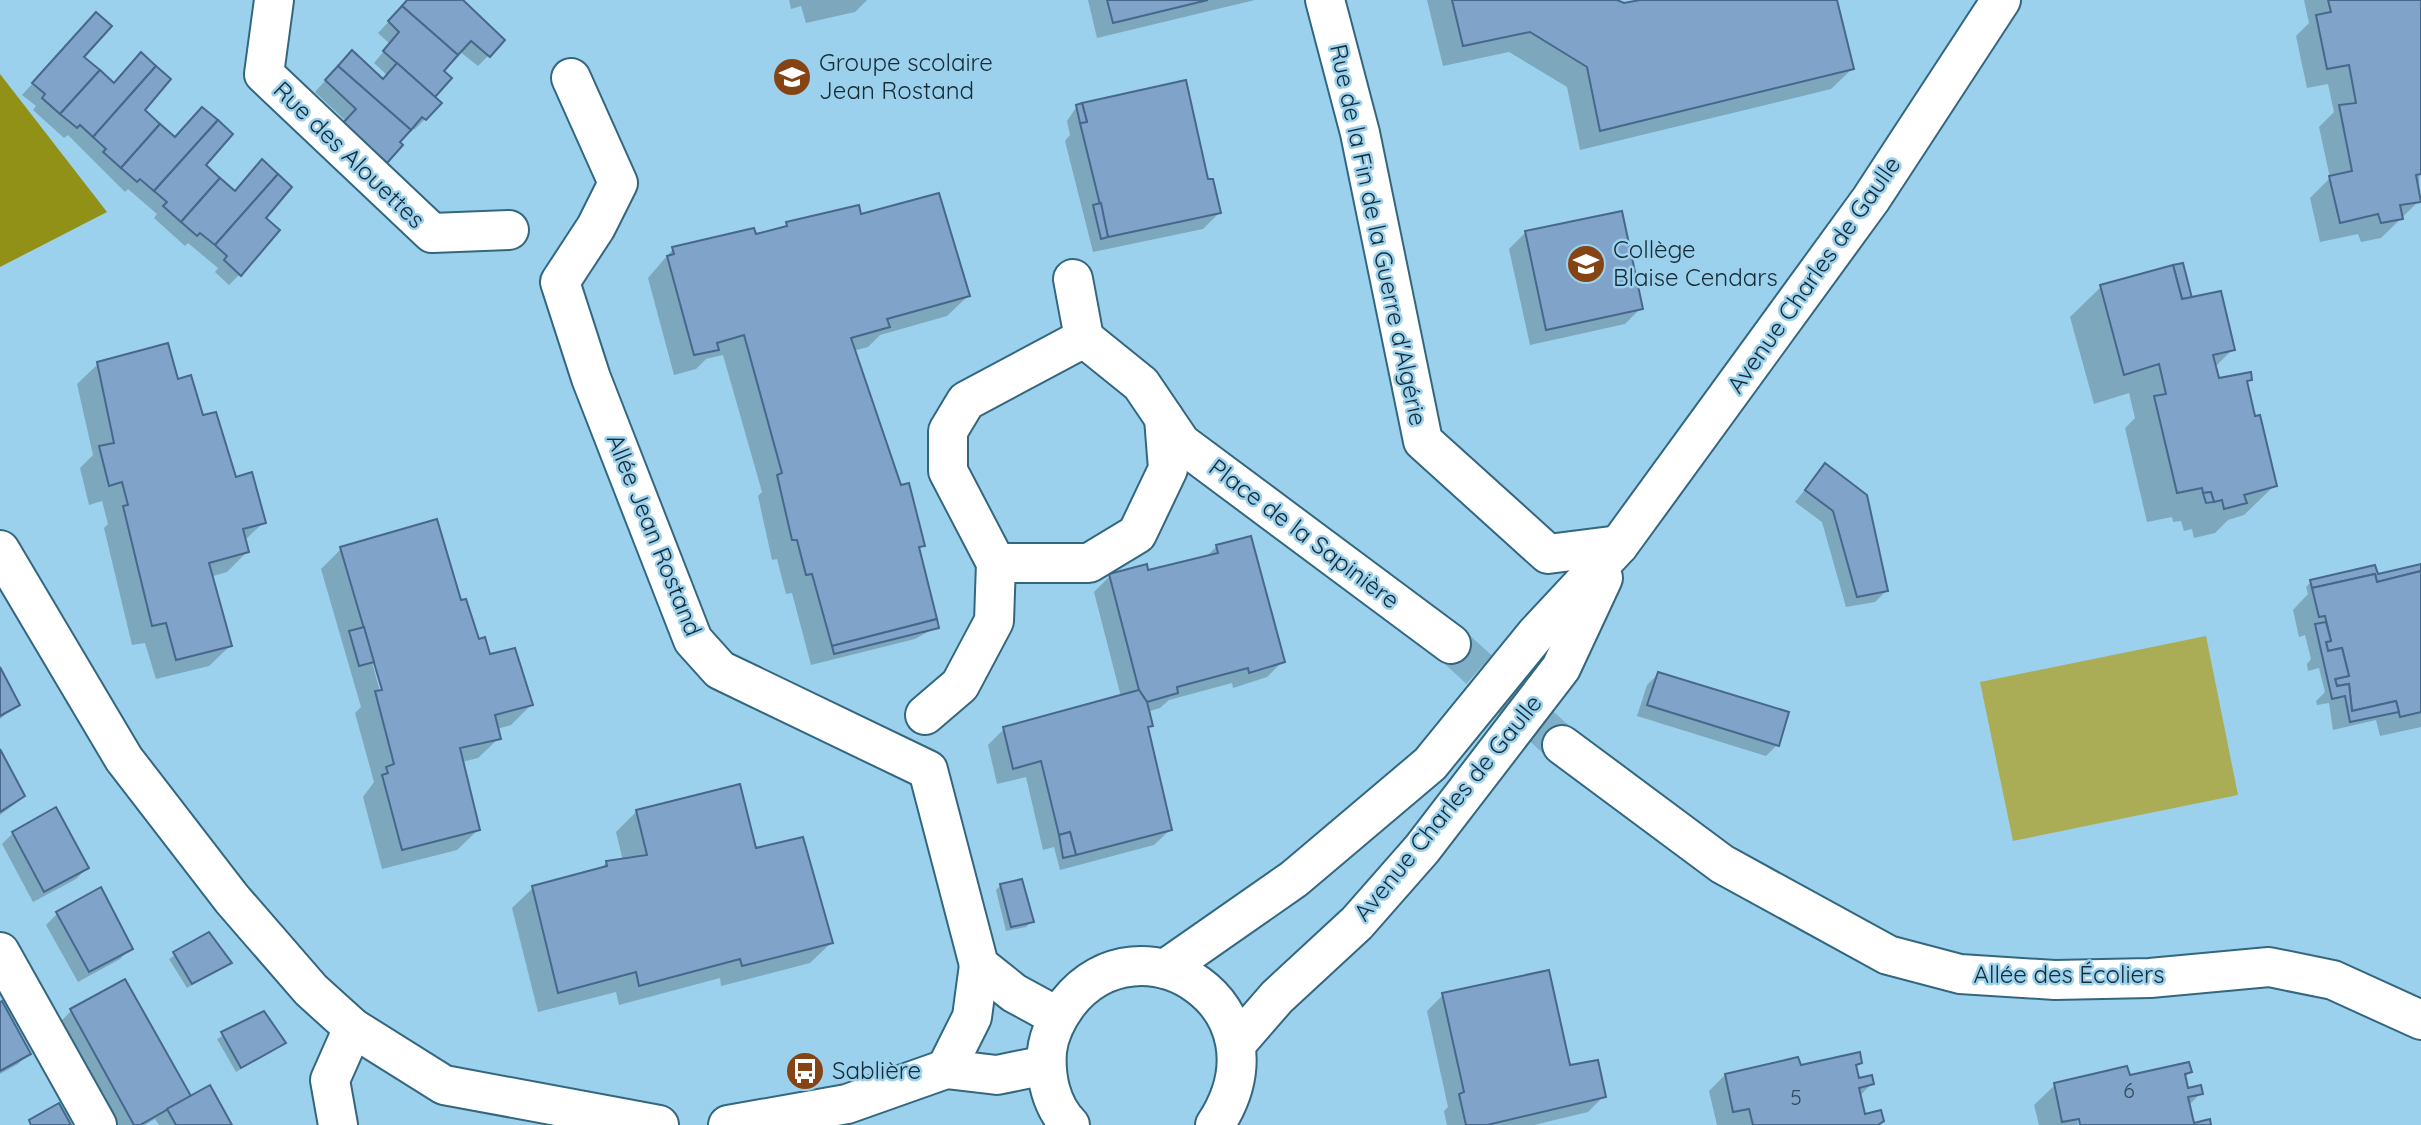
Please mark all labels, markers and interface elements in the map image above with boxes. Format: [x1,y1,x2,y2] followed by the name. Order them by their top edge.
[1324,41,1434,428] street label: Rue de la Fin de la Guerre d'Algérie
[819,47,993,105] place label: Groupe scolaire Jean Rostand
[771,56,813,98] school or university icon: Groupe scolaire Jean Rostand
[268,74,432,234] street label: Rue des Alouettes
[1720,150,1906,399] street label: Avenue Charles de Gaulle
[1613,234,1778,292] place label: Collège Blaise Cendars
[1565,243,1607,285] school or university icon: Collège Blaise Cendars
[601,429,709,640] street label: Allée Jean Rostand
[1203,452,1406,615] street label: Place de la Sapinière
[1347,688,1548,927] street label: Avenue Charles de Gaulle
[1973,959,2165,989] street label: Allée des Écoliers
[784,1050,826,1092] bus stop icon: Sablière
[832,1055,921,1085] place label: Sablière
[2123,1077,2135,1103] house number: 6
[1790,1084,1802,1110] house number: 5

